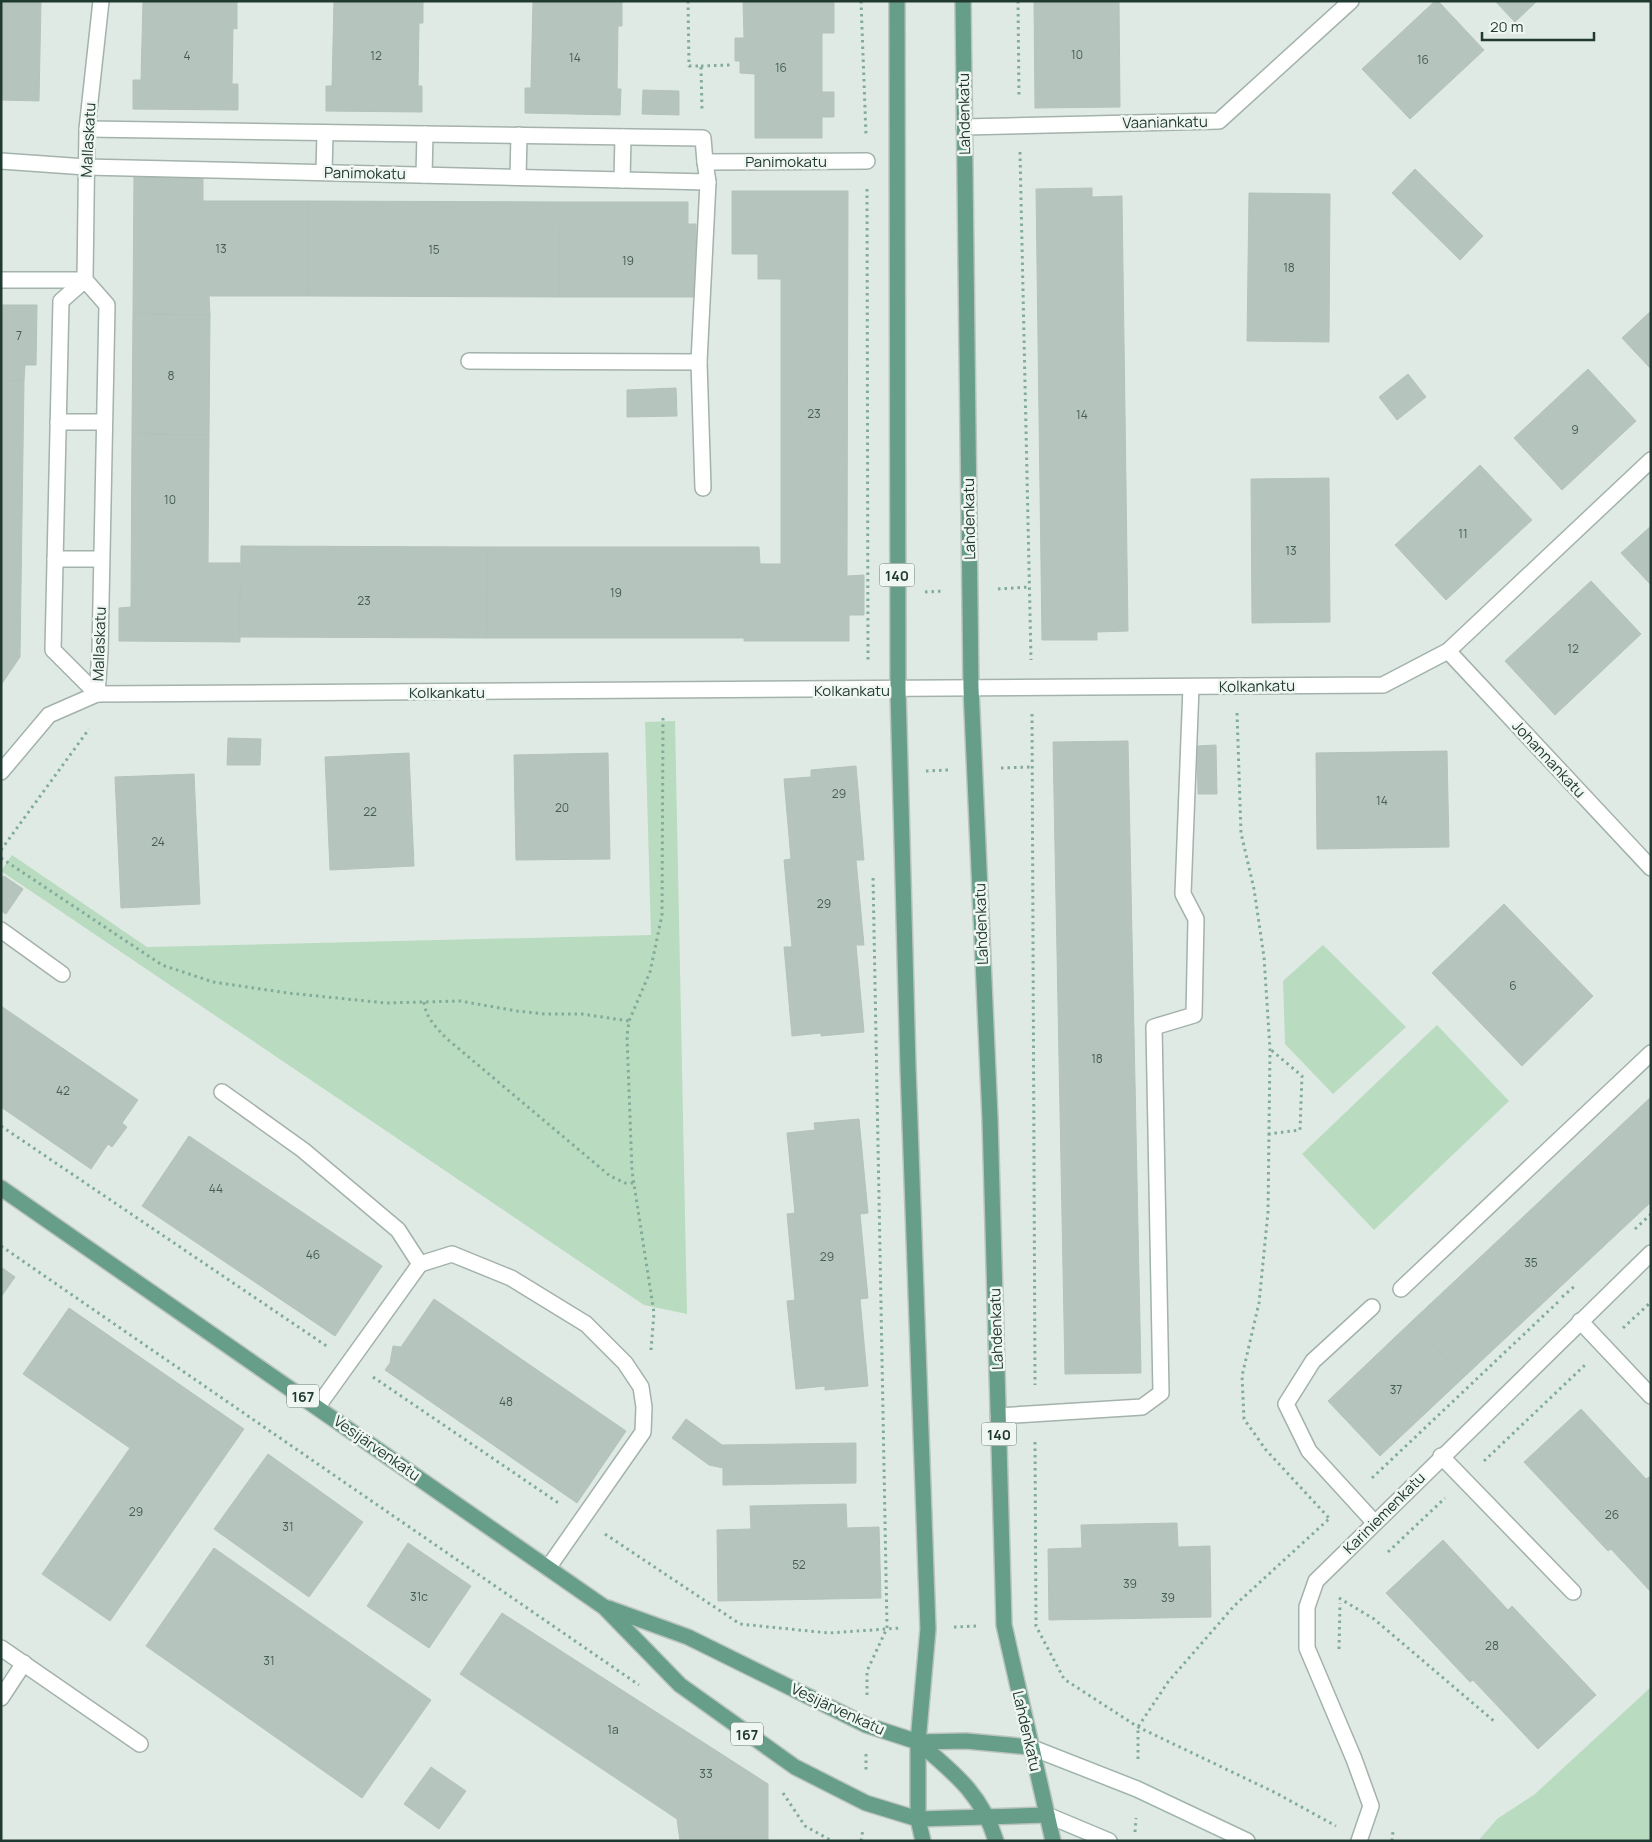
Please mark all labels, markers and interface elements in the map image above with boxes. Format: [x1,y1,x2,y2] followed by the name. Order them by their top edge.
[1482,10,1594,42] scale bar
[1490,16,1523,37] text: 20 m
[1071,46,1083,63] house number: 10
[183,47,191,64] house number: 4
[370,47,382,64] house number: 12
[569,49,581,66] house number: 14
[1417,51,1429,68] house number: 16
[775,59,787,76] house number: 16
[953,73,975,155] street label: Lahdenkatu
[76,102,100,178] street label: Mallaskatu
[1122,111,1208,133] street label: Vaaniankatu
[745,151,827,172] street label: Panimokatu
[324,162,406,184] street label: Panimokatu
[215,240,227,257] house number: 13
[428,241,440,258] house number: 15
[622,252,634,269] house number: 19
[1283,259,1295,276] house number: 18
[16,327,22,344] house number: 7
[168,367,175,384] house number: 8
[807,405,821,422] house number: 23
[1076,406,1088,423] house number: 14
[1571,421,1579,438] house number: 9
[958,478,980,560] street label: Lahdenkatu
[164,491,176,508] house number: 10
[1458,525,1468,542] house number: 11
[1285,542,1297,559] house number: 13
[880,564,914,586] road number: 140
[610,584,622,601] house number: 19
[357,592,371,609] house number: 23
[87,606,111,682] street label: Mallaskatu
[1567,640,1579,657] house number: 12
[1219,675,1295,697] street label: Kolkankatu
[814,680,890,701] street label: Kolkankatu
[409,682,485,703] street label: Kolkankatu
[1508,716,1590,802] street label: Johannankatu
[832,785,846,802] house number: 29
[1376,792,1388,809] house number: 14
[555,799,569,816] house number: 20
[363,803,377,820] house number: 22
[151,833,165,850] house number: 24
[969,883,993,965] street label: Lahdenkatu
[817,895,831,912] house number: 29
[1509,977,1517,994] house number: 6
[1091,1050,1103,1067] house number: 18
[56,1082,70,1099] house number: 42
[209,1180,223,1197] house number: 44
[306,1246,320,1263] house number: 46
[820,1248,834,1265] house number: 29
[1524,1254,1538,1271] house number: 35
[984,1288,1008,1370] street label: Lahdenkatu
[1390,1381,1402,1398] house number: 37
[287,1384,319,1408] road number: 167
[499,1393,513,1410] house number: 48
[330,1410,424,1486] street label: Vesijärvenkatu
[982,1422,1016,1446] road number: 140
[1338,1467,1430,1559] street label: Kariniemenkatu
[129,1503,143,1520] house number: 29
[1605,1506,1619,1523] house number: 26
[282,1518,294,1535] house number: 31
[792,1556,806,1573] house number: 52
[1123,1575,1137,1592] house number: 39
[410,1588,428,1605] house number: 31c
[1161,1589,1175,1606] house number: 39
[1485,1637,1499,1654] house number: 28
[263,1652,275,1669] house number: 31
[788,1678,888,1740] street label: Vesijärvenkatu
[1008,1689,1046,1773] street label: Lahdenkatu
[607,1721,619,1738] house number: 1a
[731,1722,763,1746] road number: 167
[699,1765,713,1782] house number: 33

